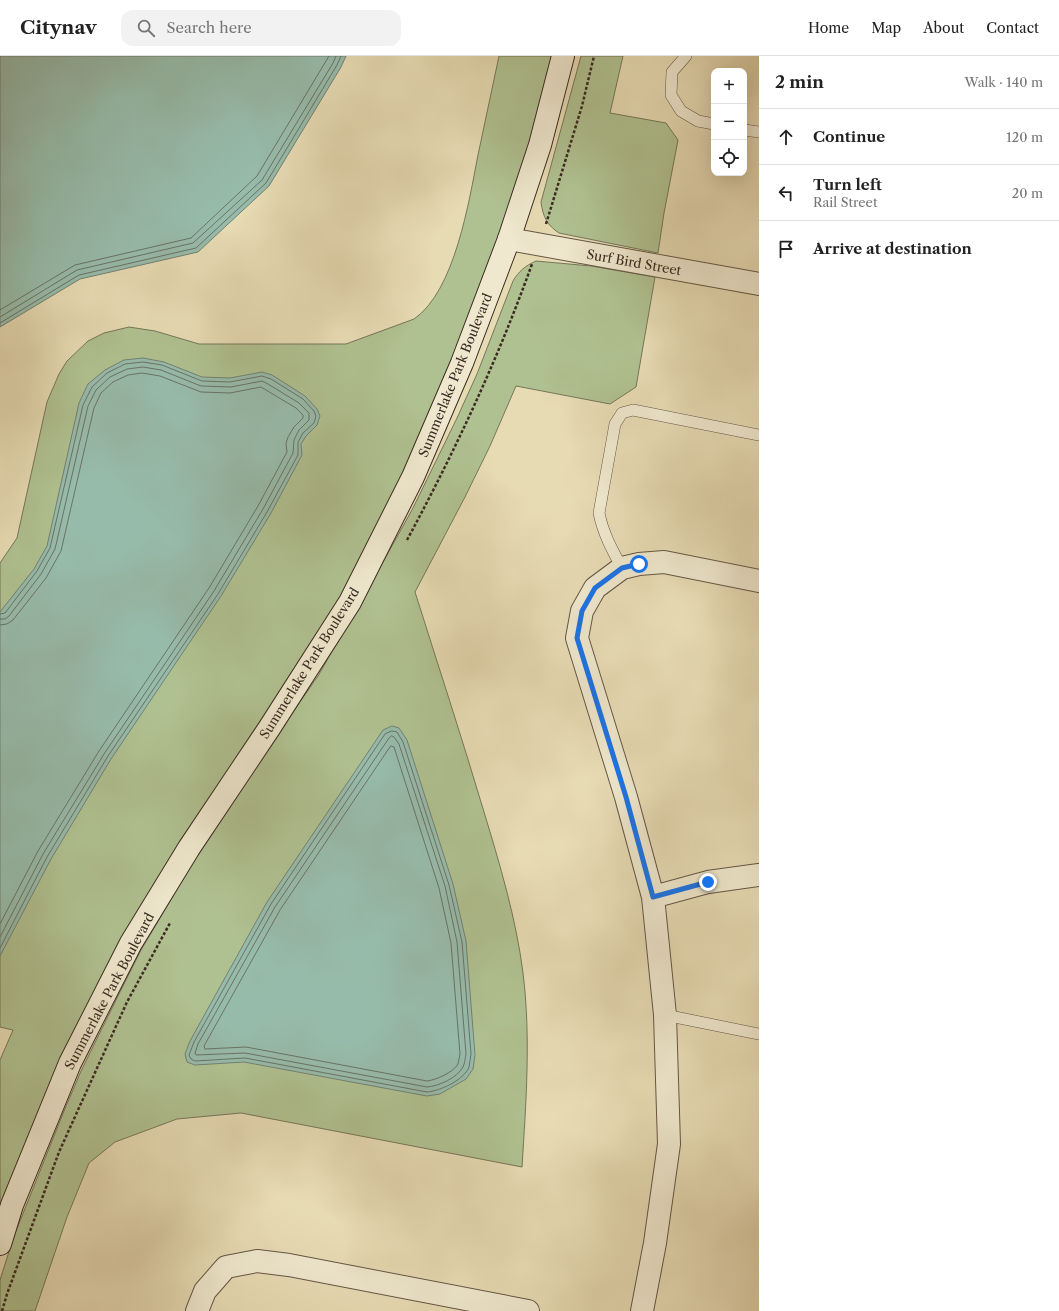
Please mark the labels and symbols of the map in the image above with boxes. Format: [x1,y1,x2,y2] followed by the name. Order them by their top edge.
[585,246,683,278] street label: Surf Bird Street
[415,291,495,459] street label: Summerlake Park Boulevard
[630,555,648,573] route start
[256,584,362,742] street label: Summerlake Park Boulevard
[699,873,717,891] route end
[61,910,157,1072] street label: Summerlake Park Boulevard

